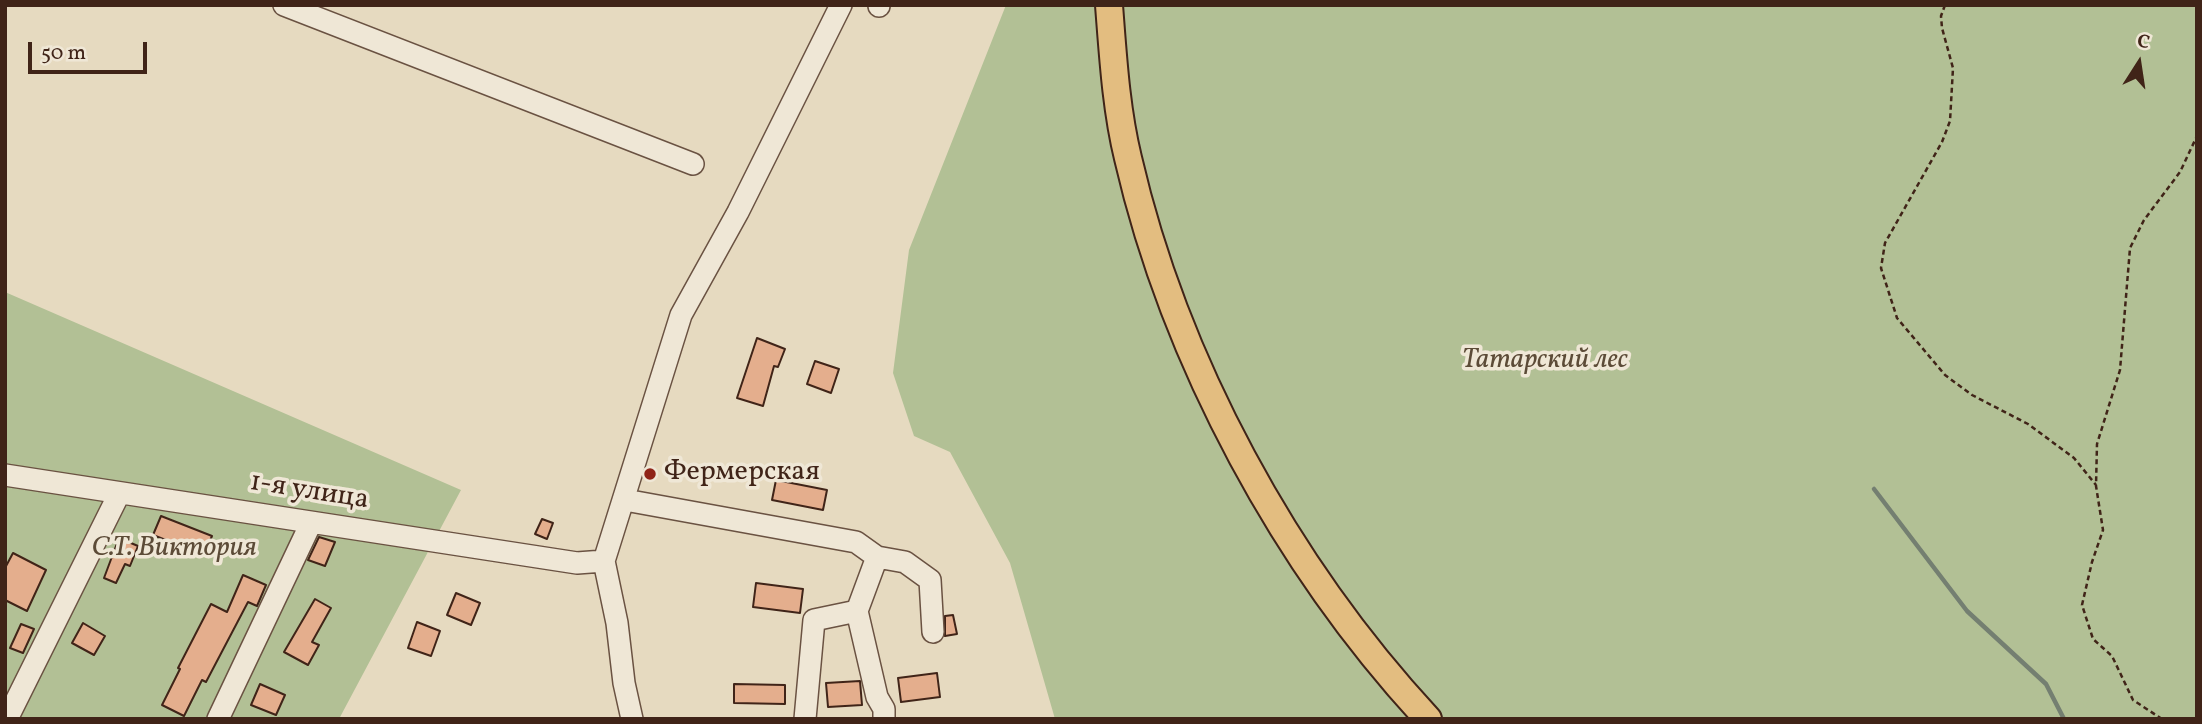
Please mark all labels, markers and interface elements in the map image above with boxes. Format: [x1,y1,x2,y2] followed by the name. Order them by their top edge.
[32,28,150,72] scale bar
[2104,28,2174,98] north arrow
[2135,28,2152,56] text: С
[41,39,86,68] text: 50 m
[1462,345,1628,379] park label: Татарский лес
[664,457,820,491] place label: Фермерская
[642,466,658,482] marker: Фермерская
[247,467,371,519] street label: 1-я улица
[92,533,256,567] park label: С.Т. Виктория

